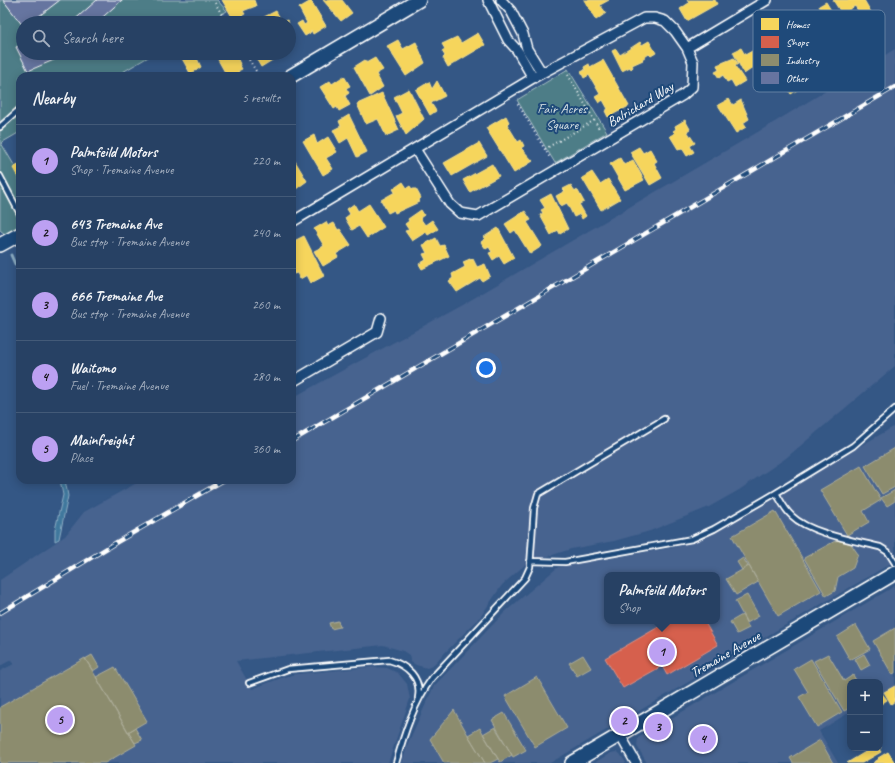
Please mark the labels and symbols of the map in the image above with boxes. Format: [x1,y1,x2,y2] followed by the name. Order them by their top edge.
[753,10,885,92] legend
[786,17,811,31] text: Homes
[786,35,810,49] text: Shops
[786,53,820,67] text: Industry
[786,71,809,85] text: Other
[604,77,677,131] street label: Balrickard Way
[537,100,588,133] park label: Fair Acres Square
[476,358,496,378] your location
[687,627,765,681] street label: Tremaine Avenue
[649,637,675,667] pin: 1
[47,705,73,735] pin: 5
[611,706,637,736] pin: 2
[645,712,671,742] pin: 3
[690,724,716,754] pin: 4

